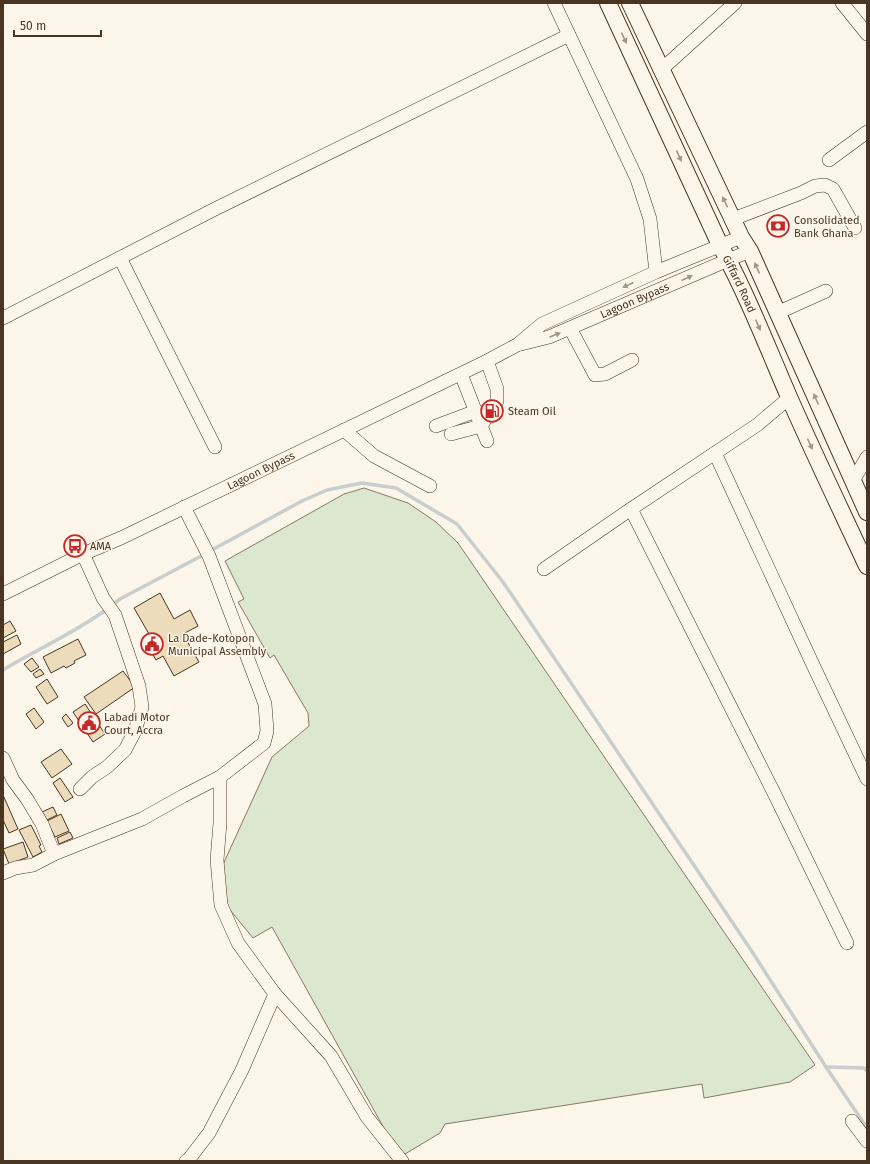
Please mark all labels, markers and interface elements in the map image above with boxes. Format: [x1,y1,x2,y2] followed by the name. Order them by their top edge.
[14,12,101,38] scale bar
[20,19,46,33] text: 50 m
[621,33,627,44] one-way arrow
[676,151,682,162] one-way arrow
[722,196,728,207] one-way arrow
[765,213,791,239] bank icon: Consolidated Bank Ghana
[794,214,860,240] place label: Consolidated Bank Ghana
[720,253,759,314] street label: Giffard Road
[754,262,761,274] one-way arrow
[681,274,693,281] one-way arrow
[598,280,671,321] street label: Lagoon Bypass
[623,282,634,288] one-way arrow
[755,319,761,330] one-way arrow
[549,332,560,338] one-way arrow
[813,394,819,405] one-way arrow
[479,398,505,424] fuel station icon: Steam Oil
[508,405,556,418] place label: Steam Oil
[808,438,814,450] one-way arrow
[225,448,297,492] street label: Lagoon Bypass
[62,533,88,559] bus stop icon: AMA
[90,540,112,553] place label: AMA
[139,631,165,657] public building icon: La Dade-Kotopon Municipal Assembly
[168,632,267,658] place label: La Dade-Kotopon Municipal Assembly
[76,710,102,736] public building icon: Labadi Motor Court, Accra
[104,711,171,737] place label: Labadi Motor Court, Accra

